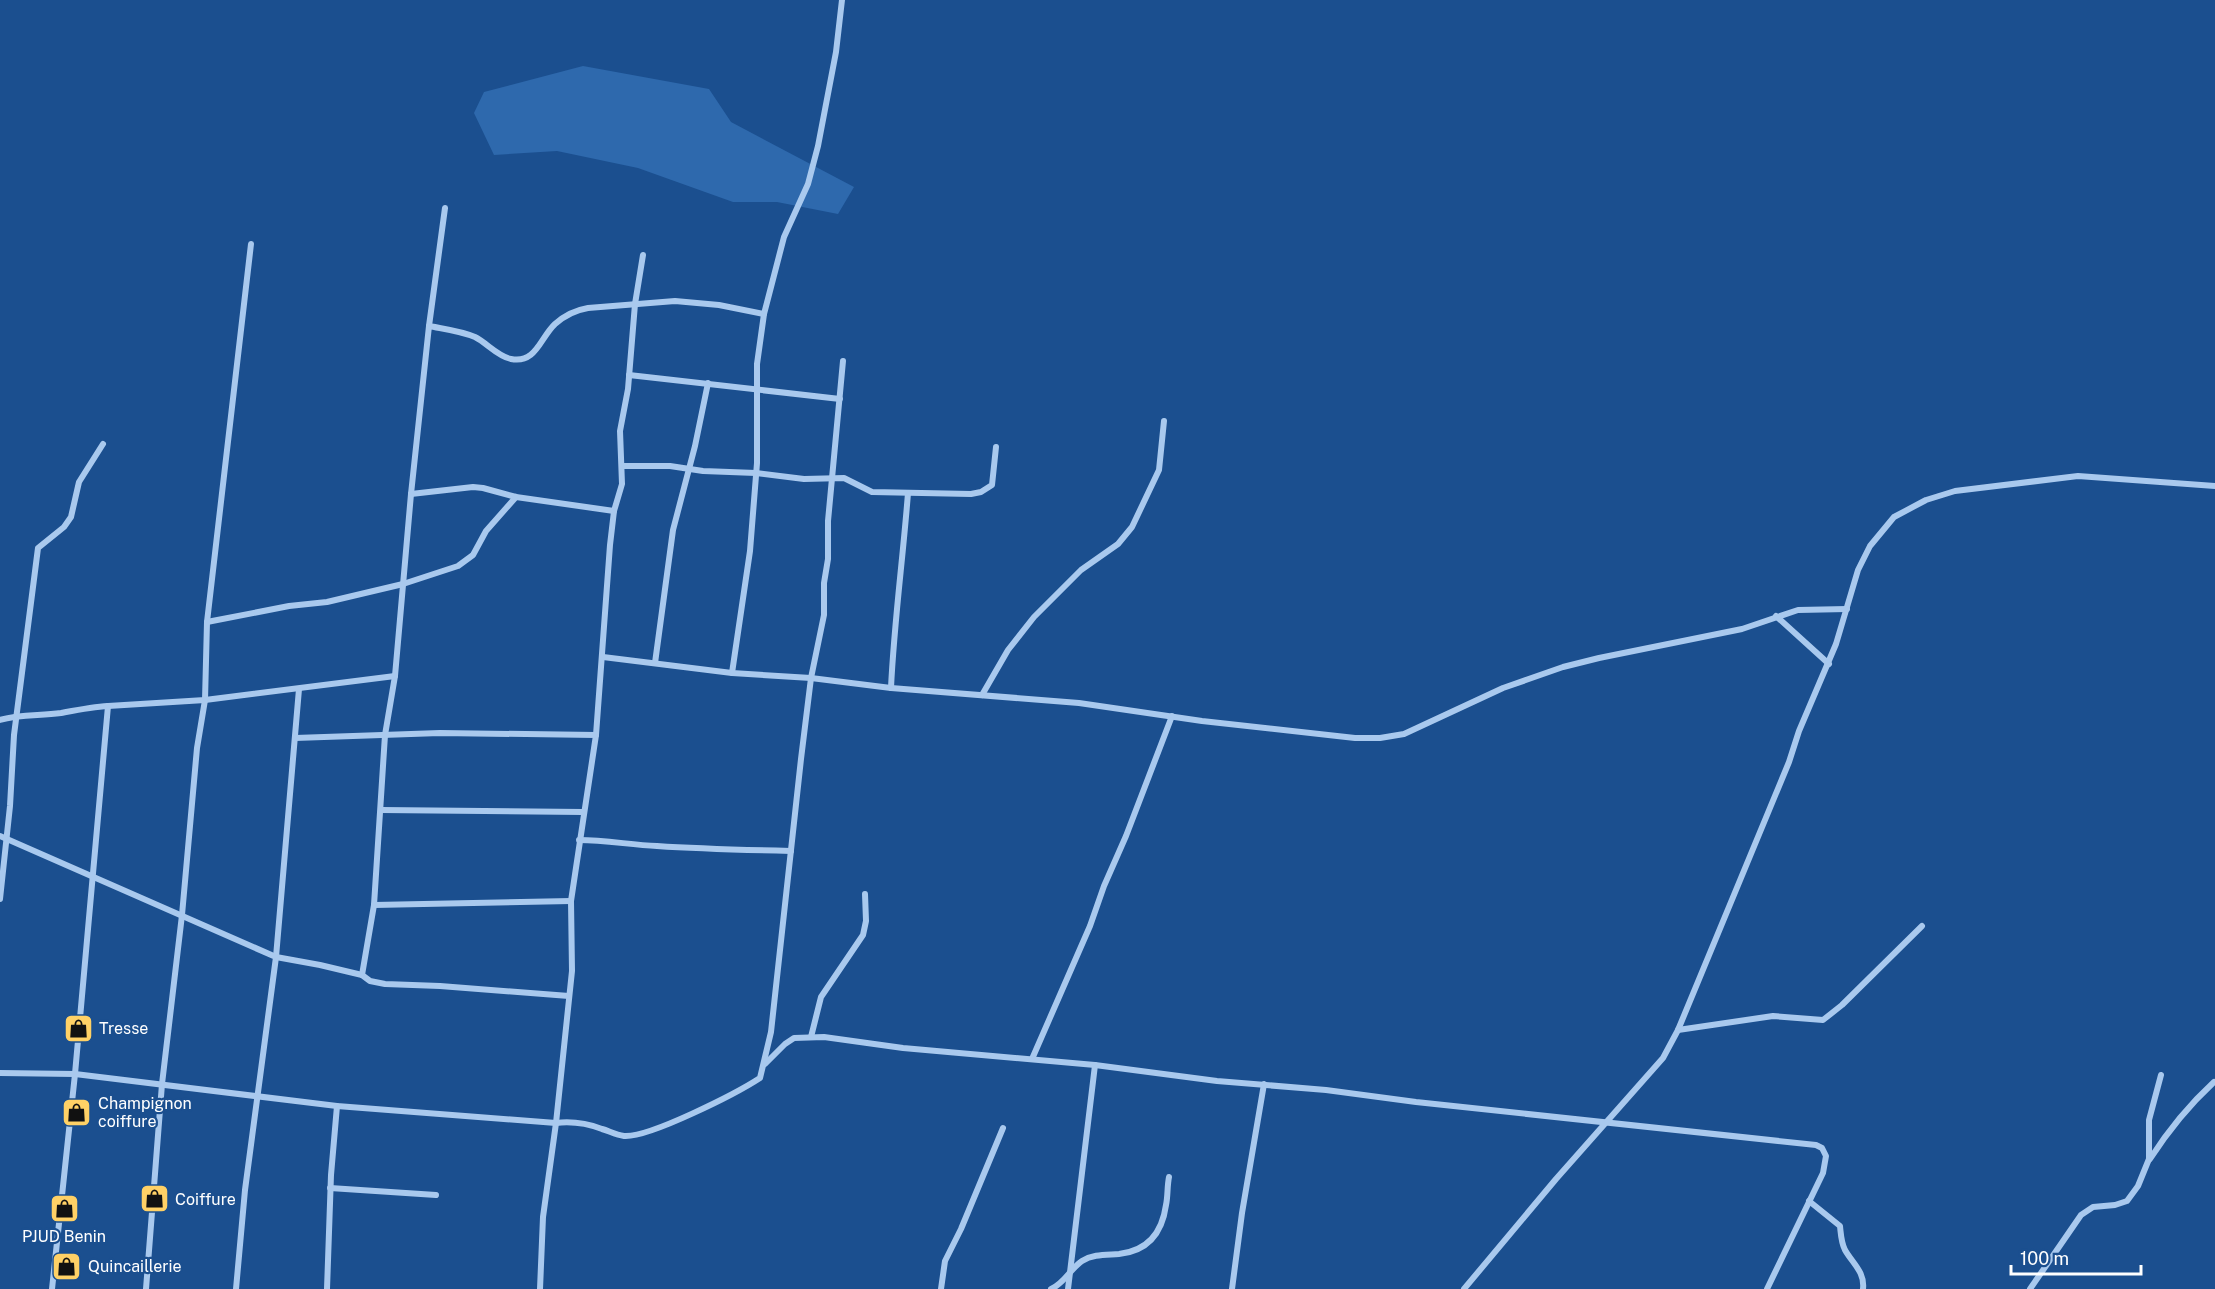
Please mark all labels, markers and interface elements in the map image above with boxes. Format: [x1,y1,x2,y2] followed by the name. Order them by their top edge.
[62,1012,94,1044] shop icon: Tresse
[99,1019,148,1038] place label: Tresse
[98,1094,192,1131] place label: Champignon coiffure
[61,1096,93,1128] shop icon: Champignon coiffure
[138,1183,170,1215] shop icon: Coiffure
[175,1190,236,1209] place label: Coiffure
[48,1192,80,1224] shop icon: PJUD Benin
[22,1227,106,1246] place label: PJUD Benin
[2011,1238,2142,1276] scale bar
[2020,1248,2069,1269] text: 100 m
[51,1250,83,1282] shop icon: Quincaillerie
[88,1257,182,1276] place label: Quincaillerie

